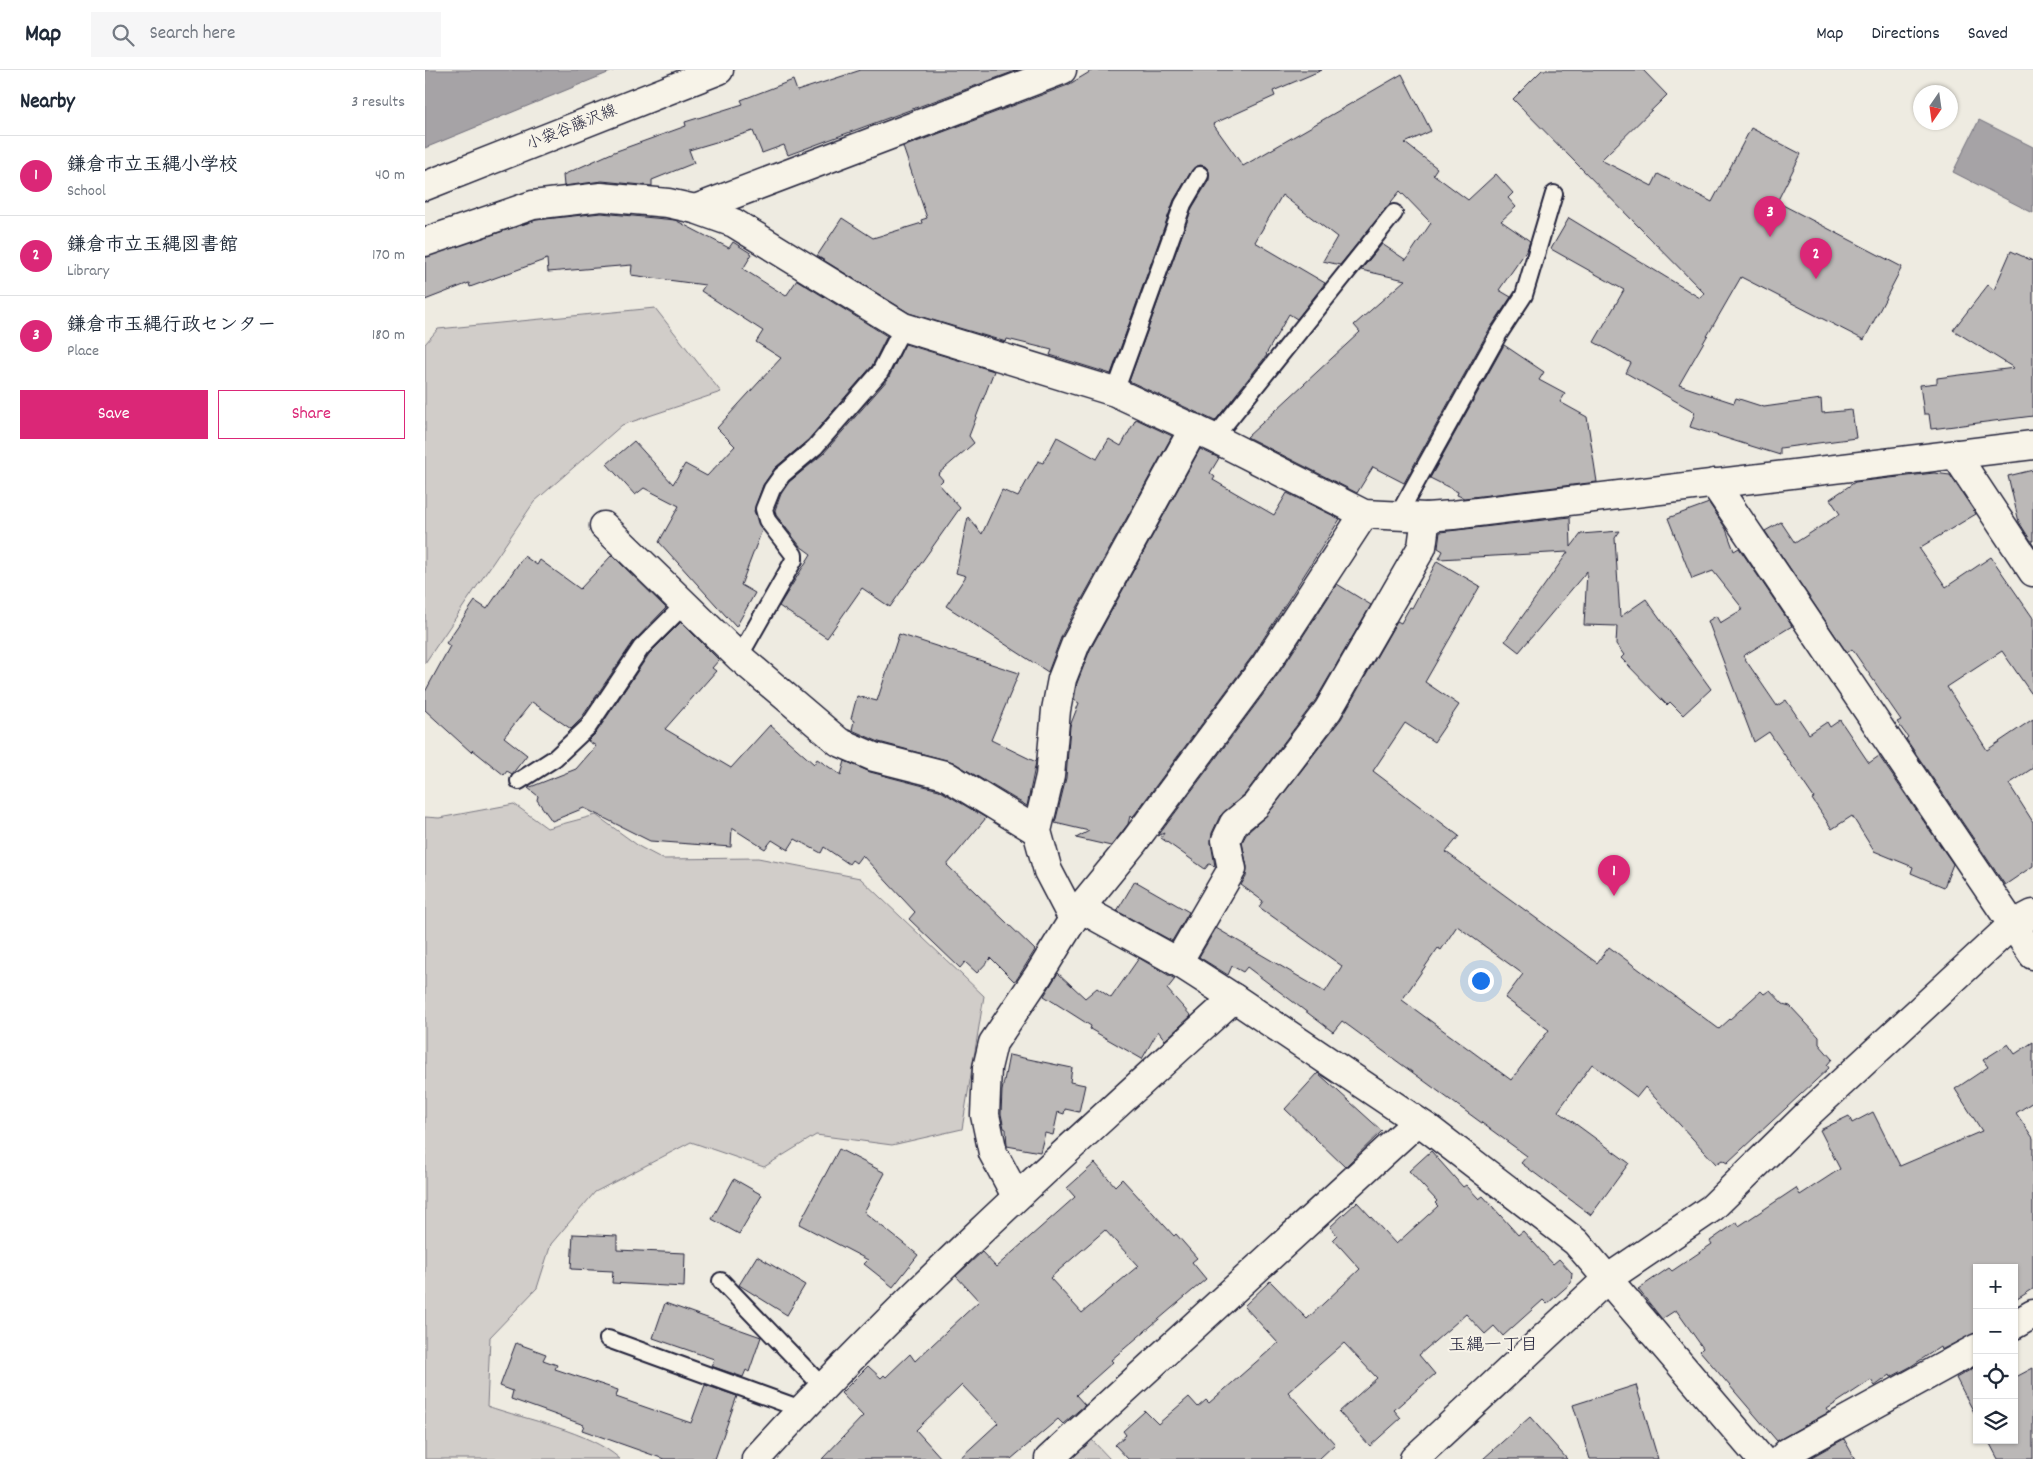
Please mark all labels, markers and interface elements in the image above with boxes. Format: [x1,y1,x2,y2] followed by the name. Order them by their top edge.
[91,12,441,57] search box
[25,18,61,52] text: Map
[109,21,137,49] icon: search
[149,21,235,48] text: Search here
[1816,22,1843,47] text: Map
[1871,22,1940,47] text: Directions
[1968,22,2008,47] text: Saved
[1913,85,1958,130] north arrow
[20,88,75,118] text: Nearby
[351,91,405,114] text: 3 results
[523,99,621,157] street label: 小袋谷藤沢線
[67,153,238,180] text: 鎌倉市立玉縄小学校
[34,164,38,187] text: 1
[375,164,405,187] text: 40 m
[67,180,106,203] text: School
[1754,196,1786,237] pin: 3
[67,233,238,260] text: 鎌倉市立玉縄図書館
[1800,238,1832,279] pin: 2
[33,244,40,267] text: 2
[372,244,405,267] text: 170 m
[67,260,109,283] text: Library
[67,313,276,340] text: 鎌倉市玉縄行政センター
[32,324,40,347] text: 3
[372,324,405,347] text: 180 m
[67,340,99,363] text: Place
[20,390,208,439] button: Save
[218,390,405,439] button: Share
[1598,855,1630,896] pin: 1
[1468,968,1494,994] your location
[1973,1264,2018,1444] map controls
[1973,1264,2018,1309] button: +
[1973,1309,2018,1354] button: −
[1448,1334,1538,1359] district label: 玉縄一丁目
[1973,1354,2018,1399] button: locate
[1973,1399,2018,1444] button: layers

